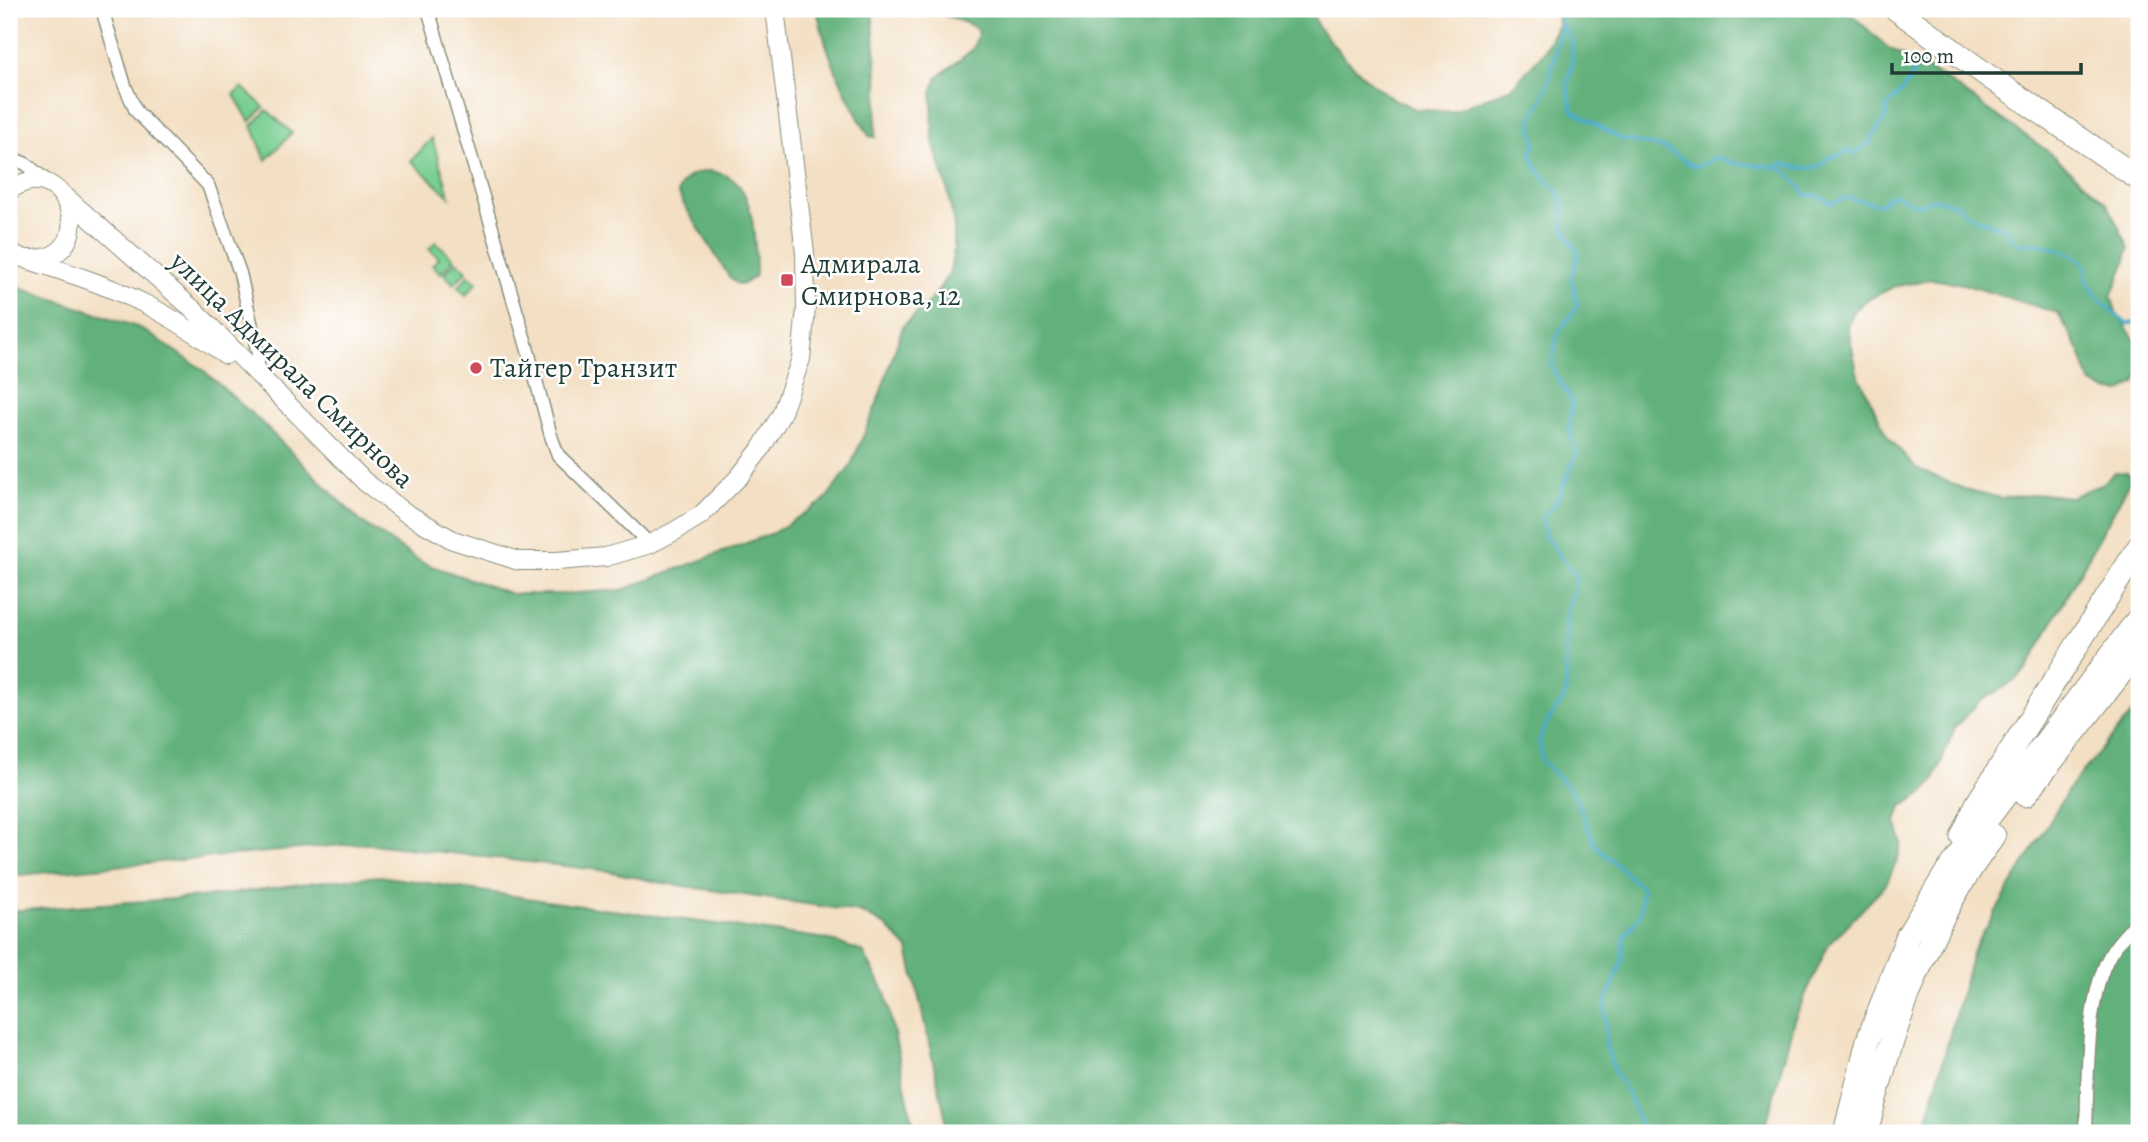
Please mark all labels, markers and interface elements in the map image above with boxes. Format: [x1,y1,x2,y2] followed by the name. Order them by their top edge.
[1892,32,2082,76] scale bar
[1903,42,1954,70] text: 100 m
[161,242,422,497] street label: улица Адмирала Смирнова
[800,245,961,315] place label: Адмирала Смирнова, 12
[779,272,795,288] marker: Адмирала Смирнова, 12
[490,349,677,387] place label: Тайгер Транзит
[468,360,484,376] marker: Тайгер Транзит

